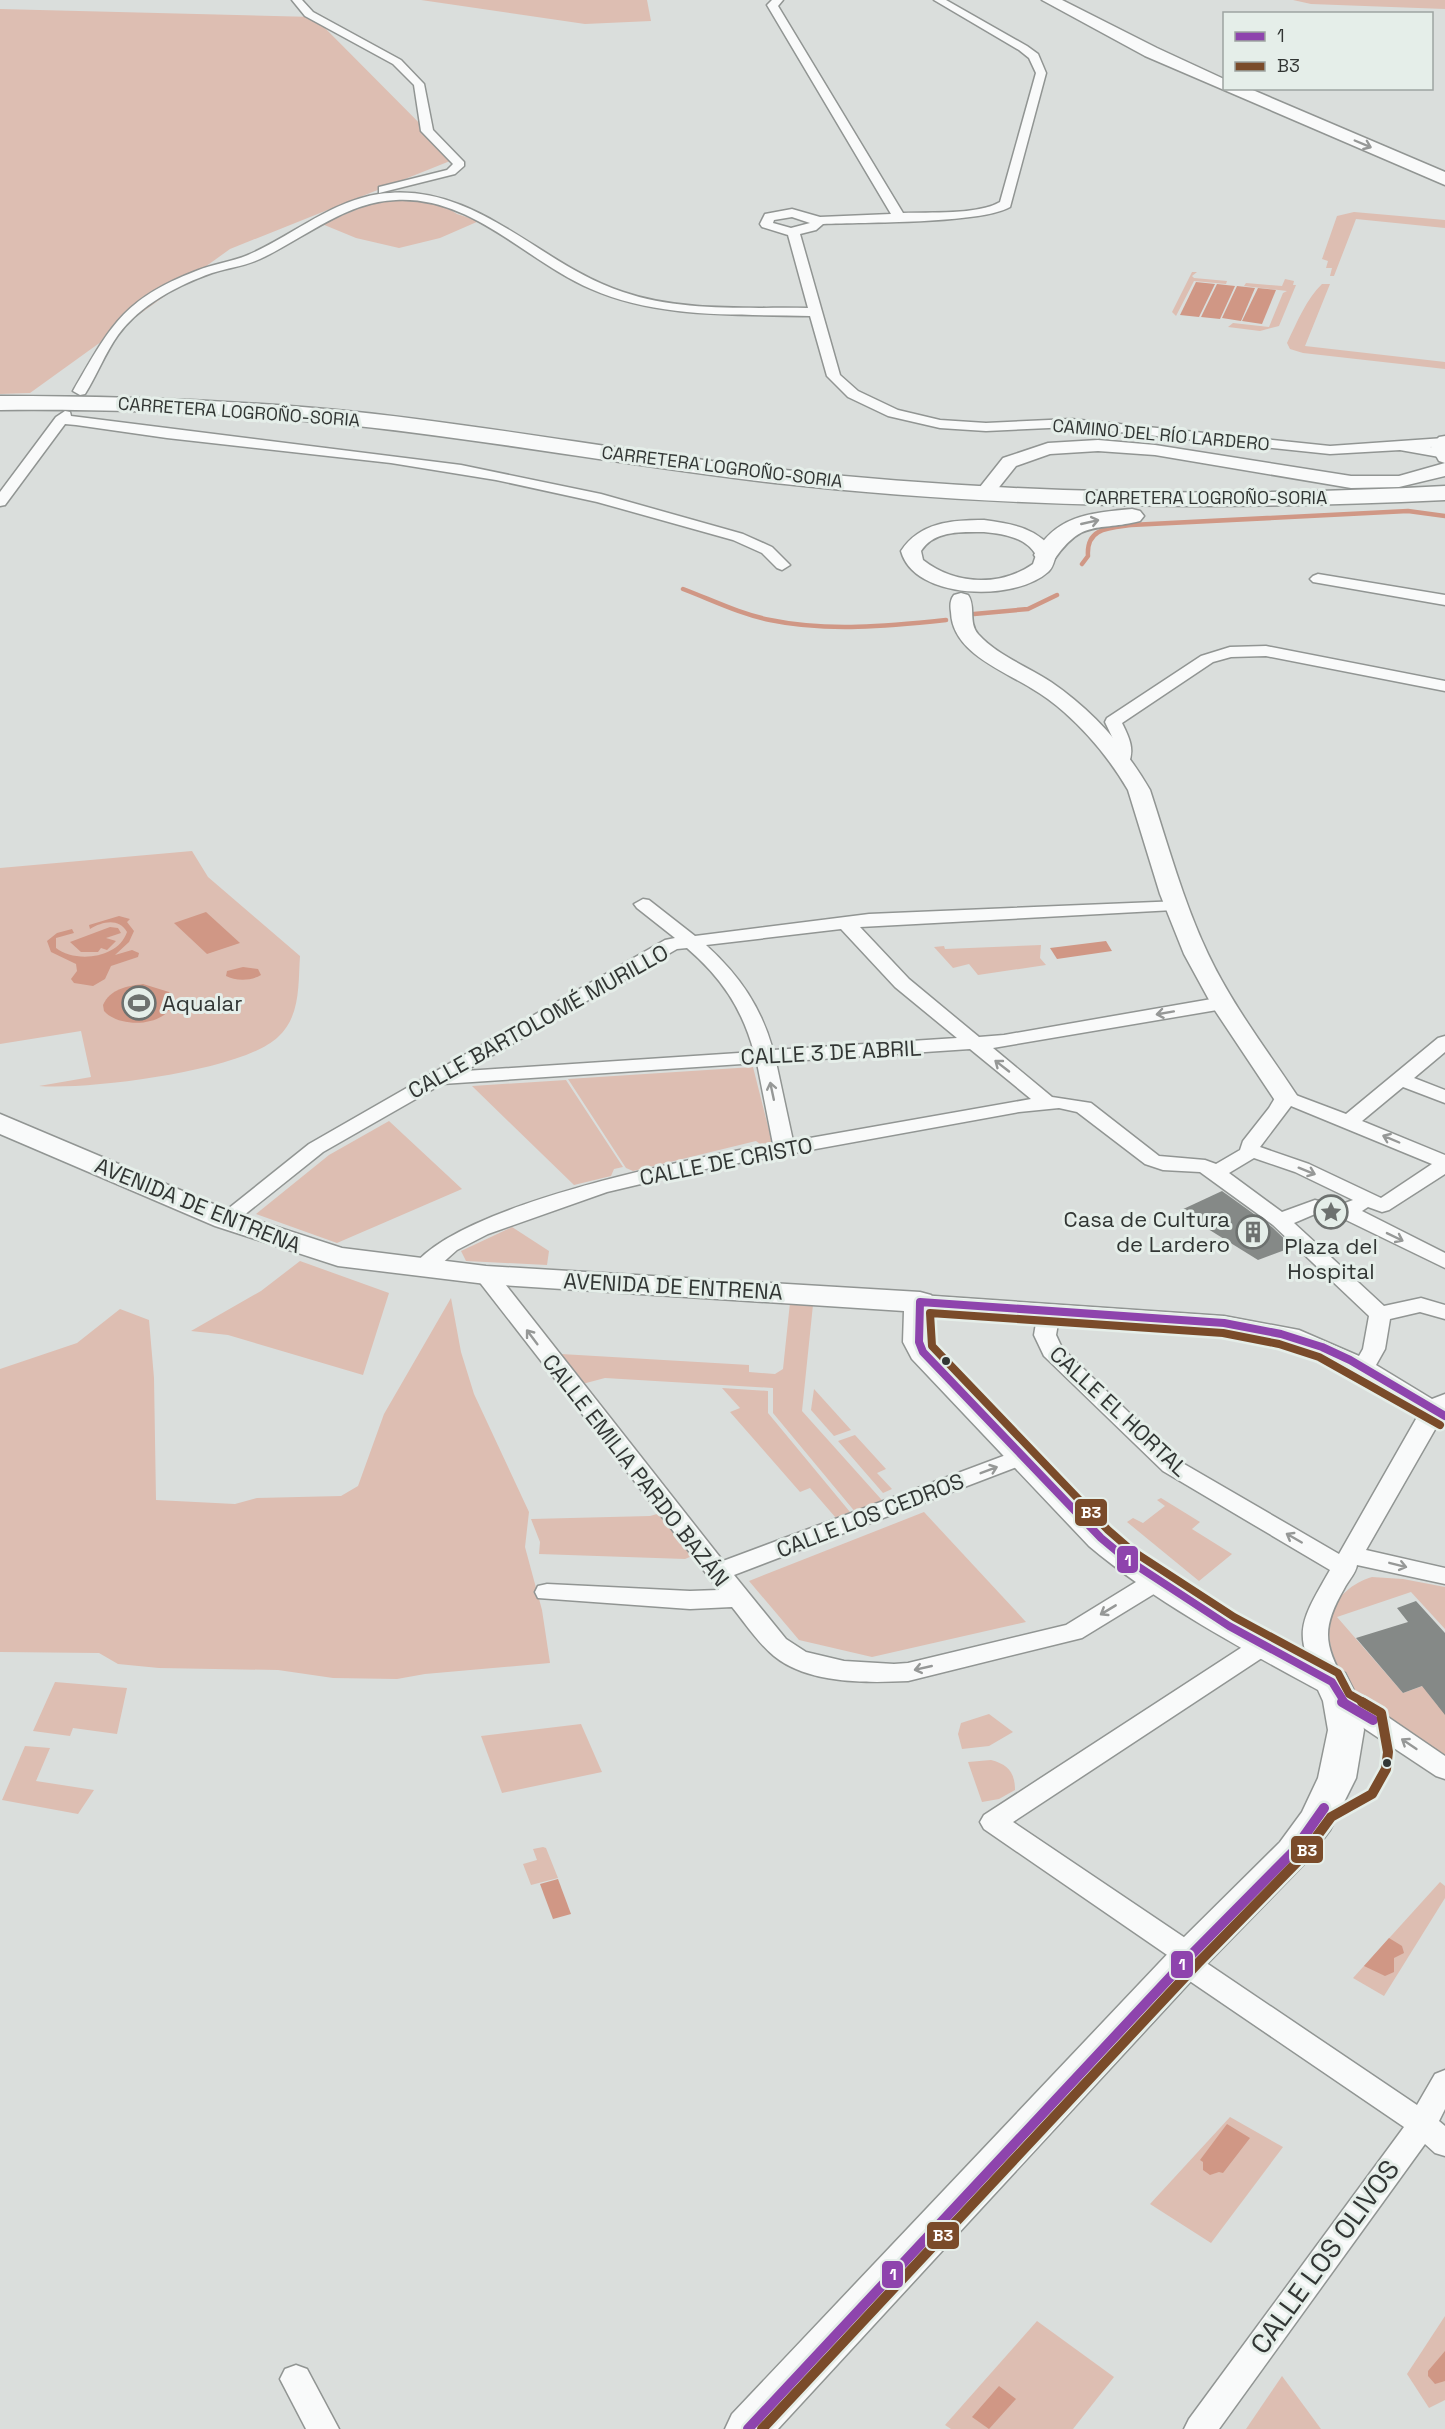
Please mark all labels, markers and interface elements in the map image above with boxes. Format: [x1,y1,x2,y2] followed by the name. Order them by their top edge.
[1223,12,1433,90] legend
[1277,24,1285,47] text: 1
[1277,54,1300,77] text: B3
[1354,139,1372,151] one-way arrow
[117,392,361,431] street label: CARRETERA LOGROÑO-SORIA
[1052,414,1271,455] street label: CAMINO DEL RÍO LARDERO
[600,440,844,493] street label: CARRETERA LOGROÑO-SORIA
[1085,486,1327,509] street label: CARRETERA LOGROÑO-SORIA
[1081,515,1100,527] one-way arrow
[403,938,673,1104] street label: CALLE BARTOLOMÉ MURILLO
[121,985,157,1021] sports icon: Aqualar
[162,989,242,1017] place label: Aqualar
[1156,1008,1175,1019] one-way arrow
[740,1033,922,1071] street label: CALLE 3 DE ABRIL
[995,1060,1011,1073] one-way arrow
[766,1081,777,1101] one-way arrow
[637,1130,815,1192] street label: CALLE DE CRISTO
[1383,1133,1401,1144] one-way arrow
[91,1151,305,1259] street label: AVENIDA DE ENTRENA
[1297,1166,1315,1177] one-way arrow
[1313,1194,1349,1230] place icon: Plaza del Hospital
[1064,1205,1230,1258] place label: Casa de Cultura de Lardero
[1235,1214,1271,1250] building icon: Casa de Cultura de Lardero
[1284,1232,1378,1285] place label: Plaza del Hospital
[1386,1232,1404,1244] one-way arrow
[563,1266,784,1306] street label: AVENIDA DE ENTRENA
[526,1329,538,1345] one-way arrow
[1044,1340,1194,1482] street label: CALLE EL HORTAL
[536,1348,736,1592] street label: CALLE EMILIA PARDO BAZÁN
[940,1355,952,1367] unlabelled marker
[979,1463,998,1474] one-way arrow
[772,1466,968,1564] street label: CALLE LOS CEDROS
[1074,1498,1108,1527] line badge: B3
[1081,1502,1101,1523] text: B3
[1286,1532,1303,1544] one-way arrow
[1116,1545,1139,1574] line badge: 1
[1124,1550,1132,1571] text: 1
[1388,1560,1407,1572] one-way arrow
[1100,1605,1117,1617] one-way arrow
[914,1663,934,1674] one-way arrow
[1402,1738,1418,1750] one-way arrow
[1381,1757,1393,1769] unlabelled marker
[1290,1835,1324,1864] line badge: B3
[1297,1840,1317,1861] text: B3
[1170,1950,1194,1979] line badge: 1
[1178,1954,1186,1975] text: 1
[1242,2153,1407,2361] street label: CALLE LOS OLIVOS
[926,2221,960,2250] line badge: B3
[933,2225,953,2246] text: B3
[881,2260,904,2289] line badge: 1
[889,2264,897,2285] text: 1

